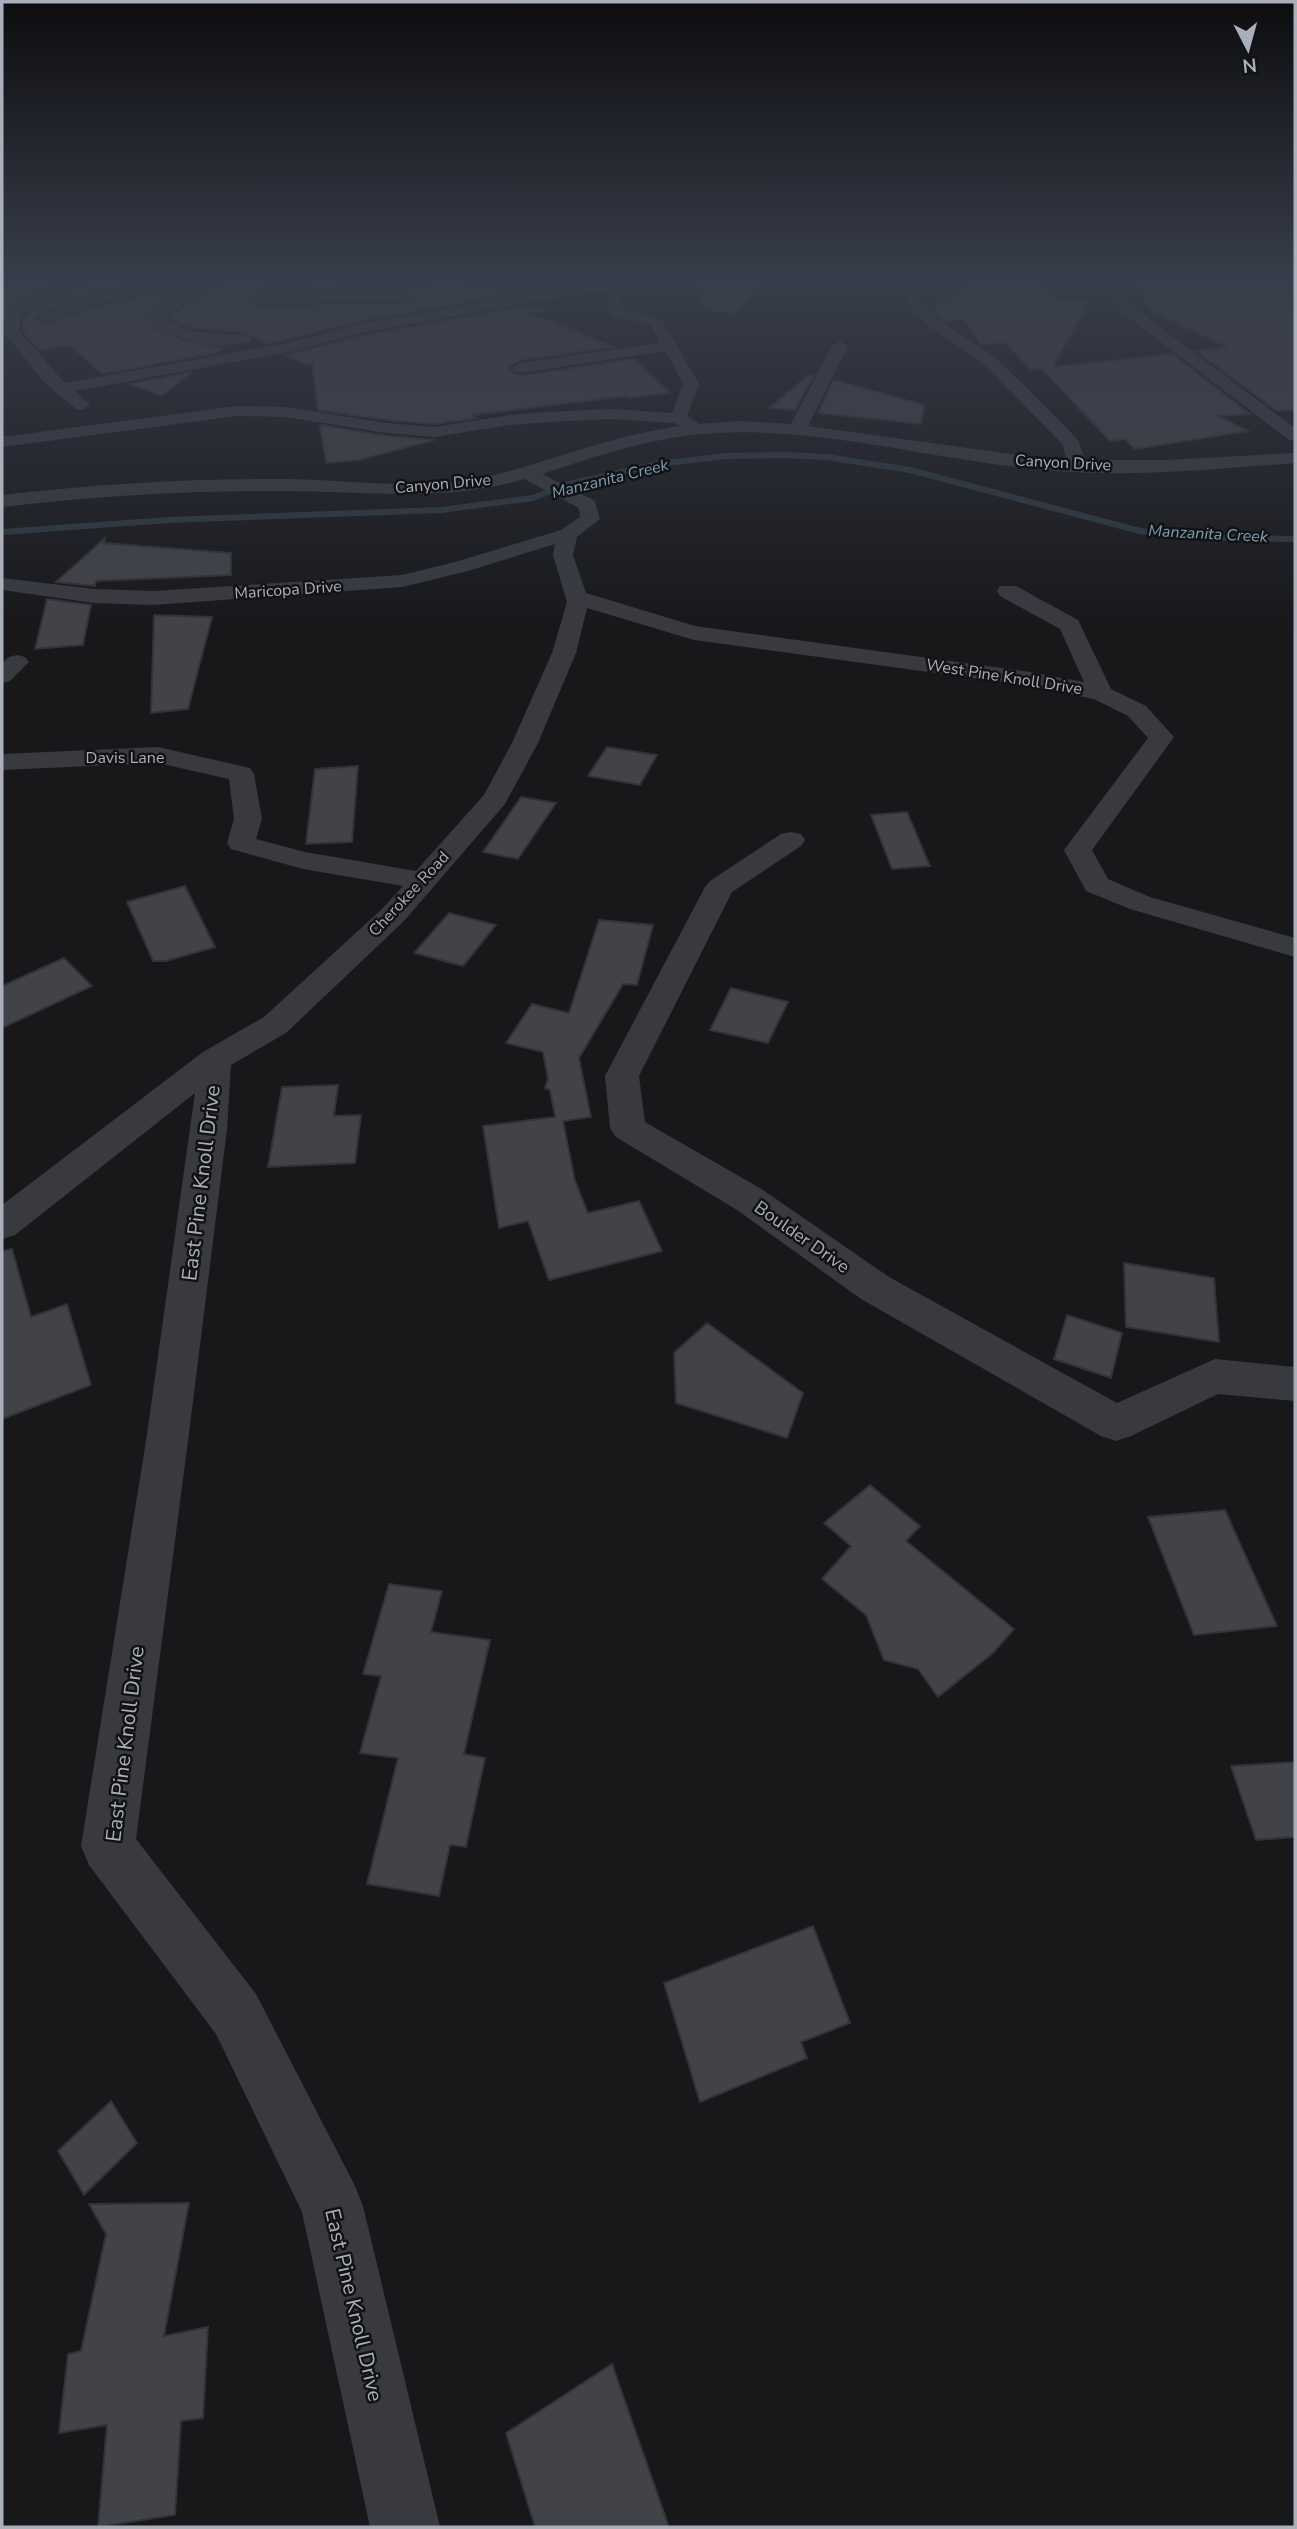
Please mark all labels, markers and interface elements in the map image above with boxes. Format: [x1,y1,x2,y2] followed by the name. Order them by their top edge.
[1213,14,1283,84] north arrow
[1241,51,1258,79] text: N
[1014,449,1112,477] street label: Canyon Drive
[549,454,672,504] water label: Manzanita Creek
[394,469,492,499] street label: Canyon Drive
[1148,520,1269,548] water label: Manzanita Creek
[234,575,342,605] street label: Maricopa Drive
[924,654,1084,700] street label: West Pine Knoll Drive
[86,747,164,769] street label: Davis Lane
[364,847,454,941] street label: Cherokee Road
[175,1084,227,1282] street label: East Pine Knoll Drive
[750,1195,854,1279] street label: Boulder Drive
[99,1645,151,1843] street label: East Pine Knoll Drive
[318,2206,390,2404] street label: East Pine Knoll Drive

